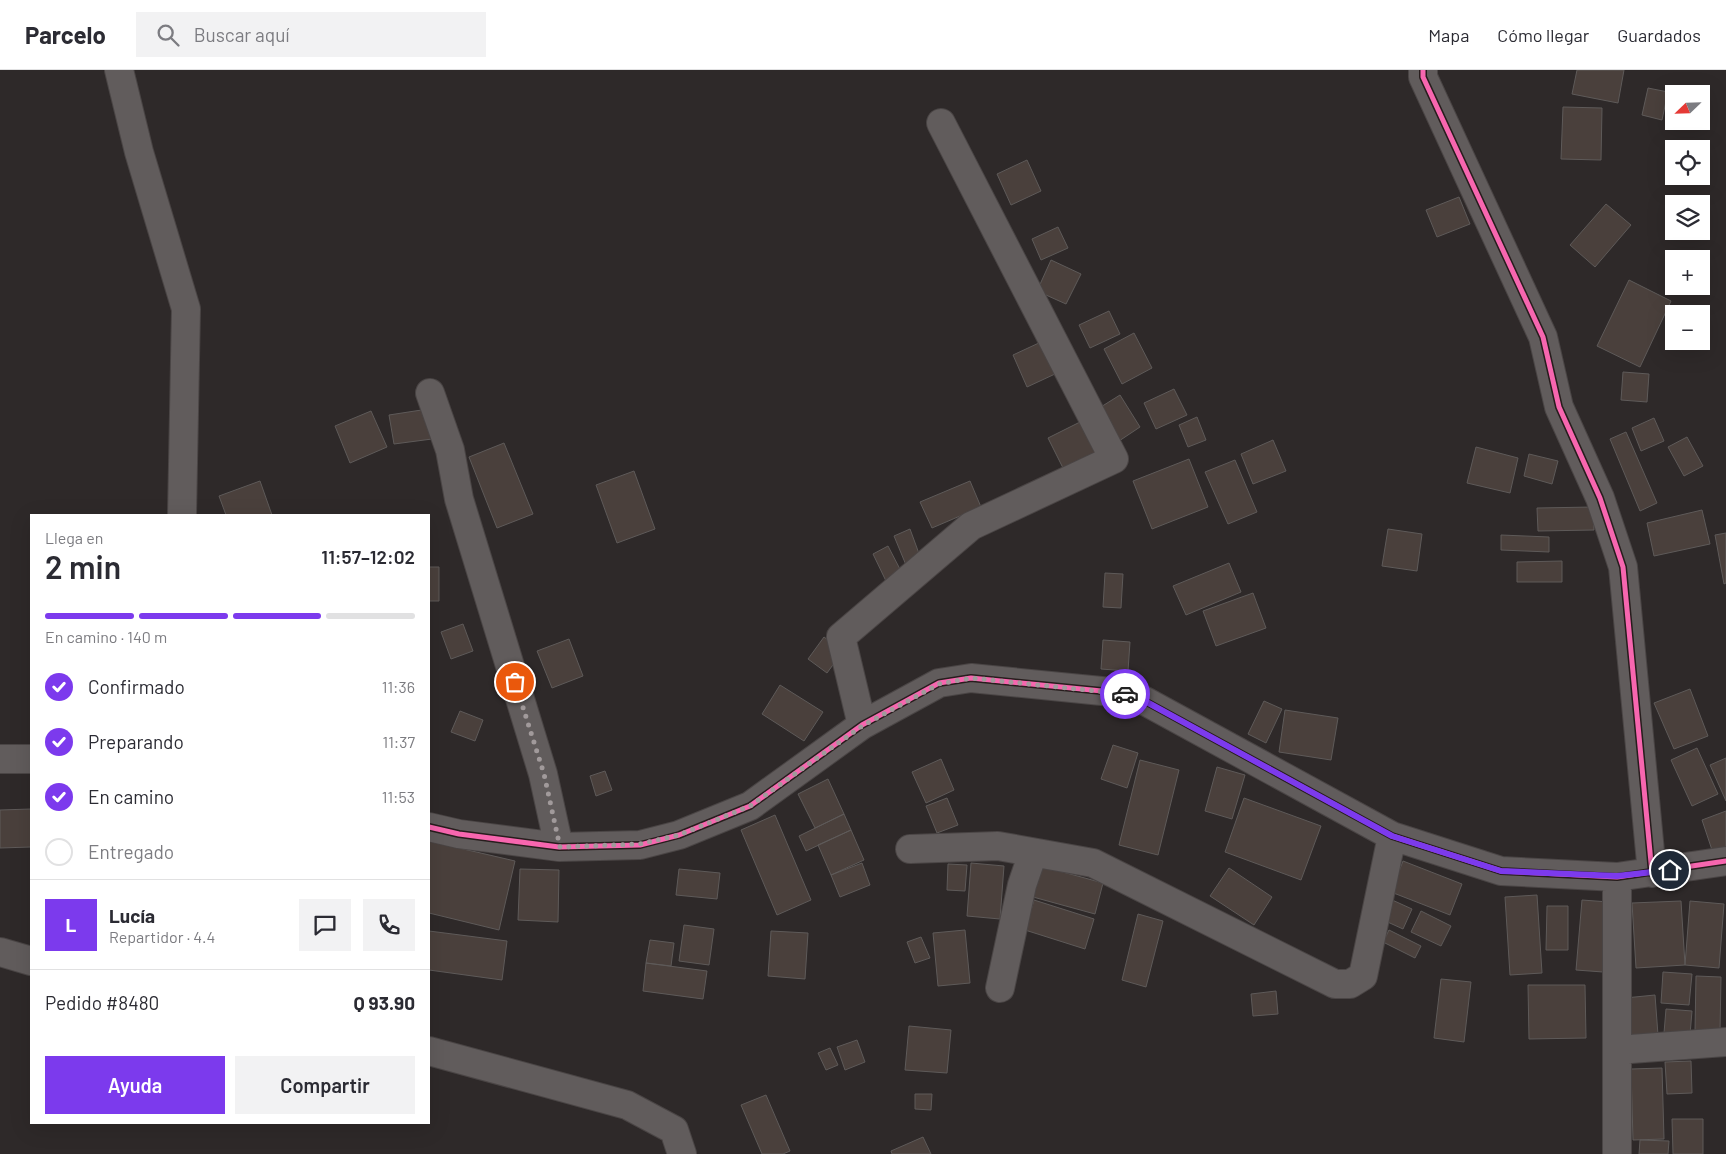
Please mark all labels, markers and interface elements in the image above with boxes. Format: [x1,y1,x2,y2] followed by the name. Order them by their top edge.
[136,12,486,57] search box
[25,20,106,49] text: Parcelo
[154,21,182,49] icon: search
[194,23,289,46] text: Buscar aquí
[1428,24,1469,46] text: Mapa
[1497,24,1589,46] text: Cómo llegar
[1617,24,1701,46] text: Guardados
[1665,85,1710,130] north arrow
[1665,85,1710,350] map controls
[1665,140,1710,185] button: locate
[1665,195,1710,240] button: layers
[1665,250,1710,295] button: +
[1665,305,1710,350] button: −
[45,528,103,547] text: Llega en
[321,545,415,568] text: 11:57–12:02
[45,547,121,585] text: 2 min
[45,627,167,646] text: En camino · 140 m
[494,661,536,703] pin
[501,668,529,696] icon: bag
[1100,669,1150,719] courier
[45,673,73,701] icon: check
[88,675,185,698] text: Confirmado
[382,677,415,696] text: 11:36
[1111,680,1139,708] icon: car
[45,728,73,756] icon: check
[88,730,184,753] text: Preparando
[383,732,415,751] text: 11:37
[45,783,73,811] icon: check
[88,785,174,808] text: En camino
[382,787,415,806] text: 11:53
[88,840,174,863] text: Entregado
[1649,849,1691,891] pin
[1656,856,1684,884] icon: home
[299,899,351,951] button: chat
[363,899,415,951] button: phone
[109,904,155,927] text: Lucía
[66,913,76,936] text: L
[109,927,215,946] text: Repartidor · 4.4
[45,991,159,1014] text: Pedido #8480
[354,991,415,1014] text: Q 93.90
[45,1056,225,1114] button: Ayuda
[235,1056,415,1114] button: Compartir

